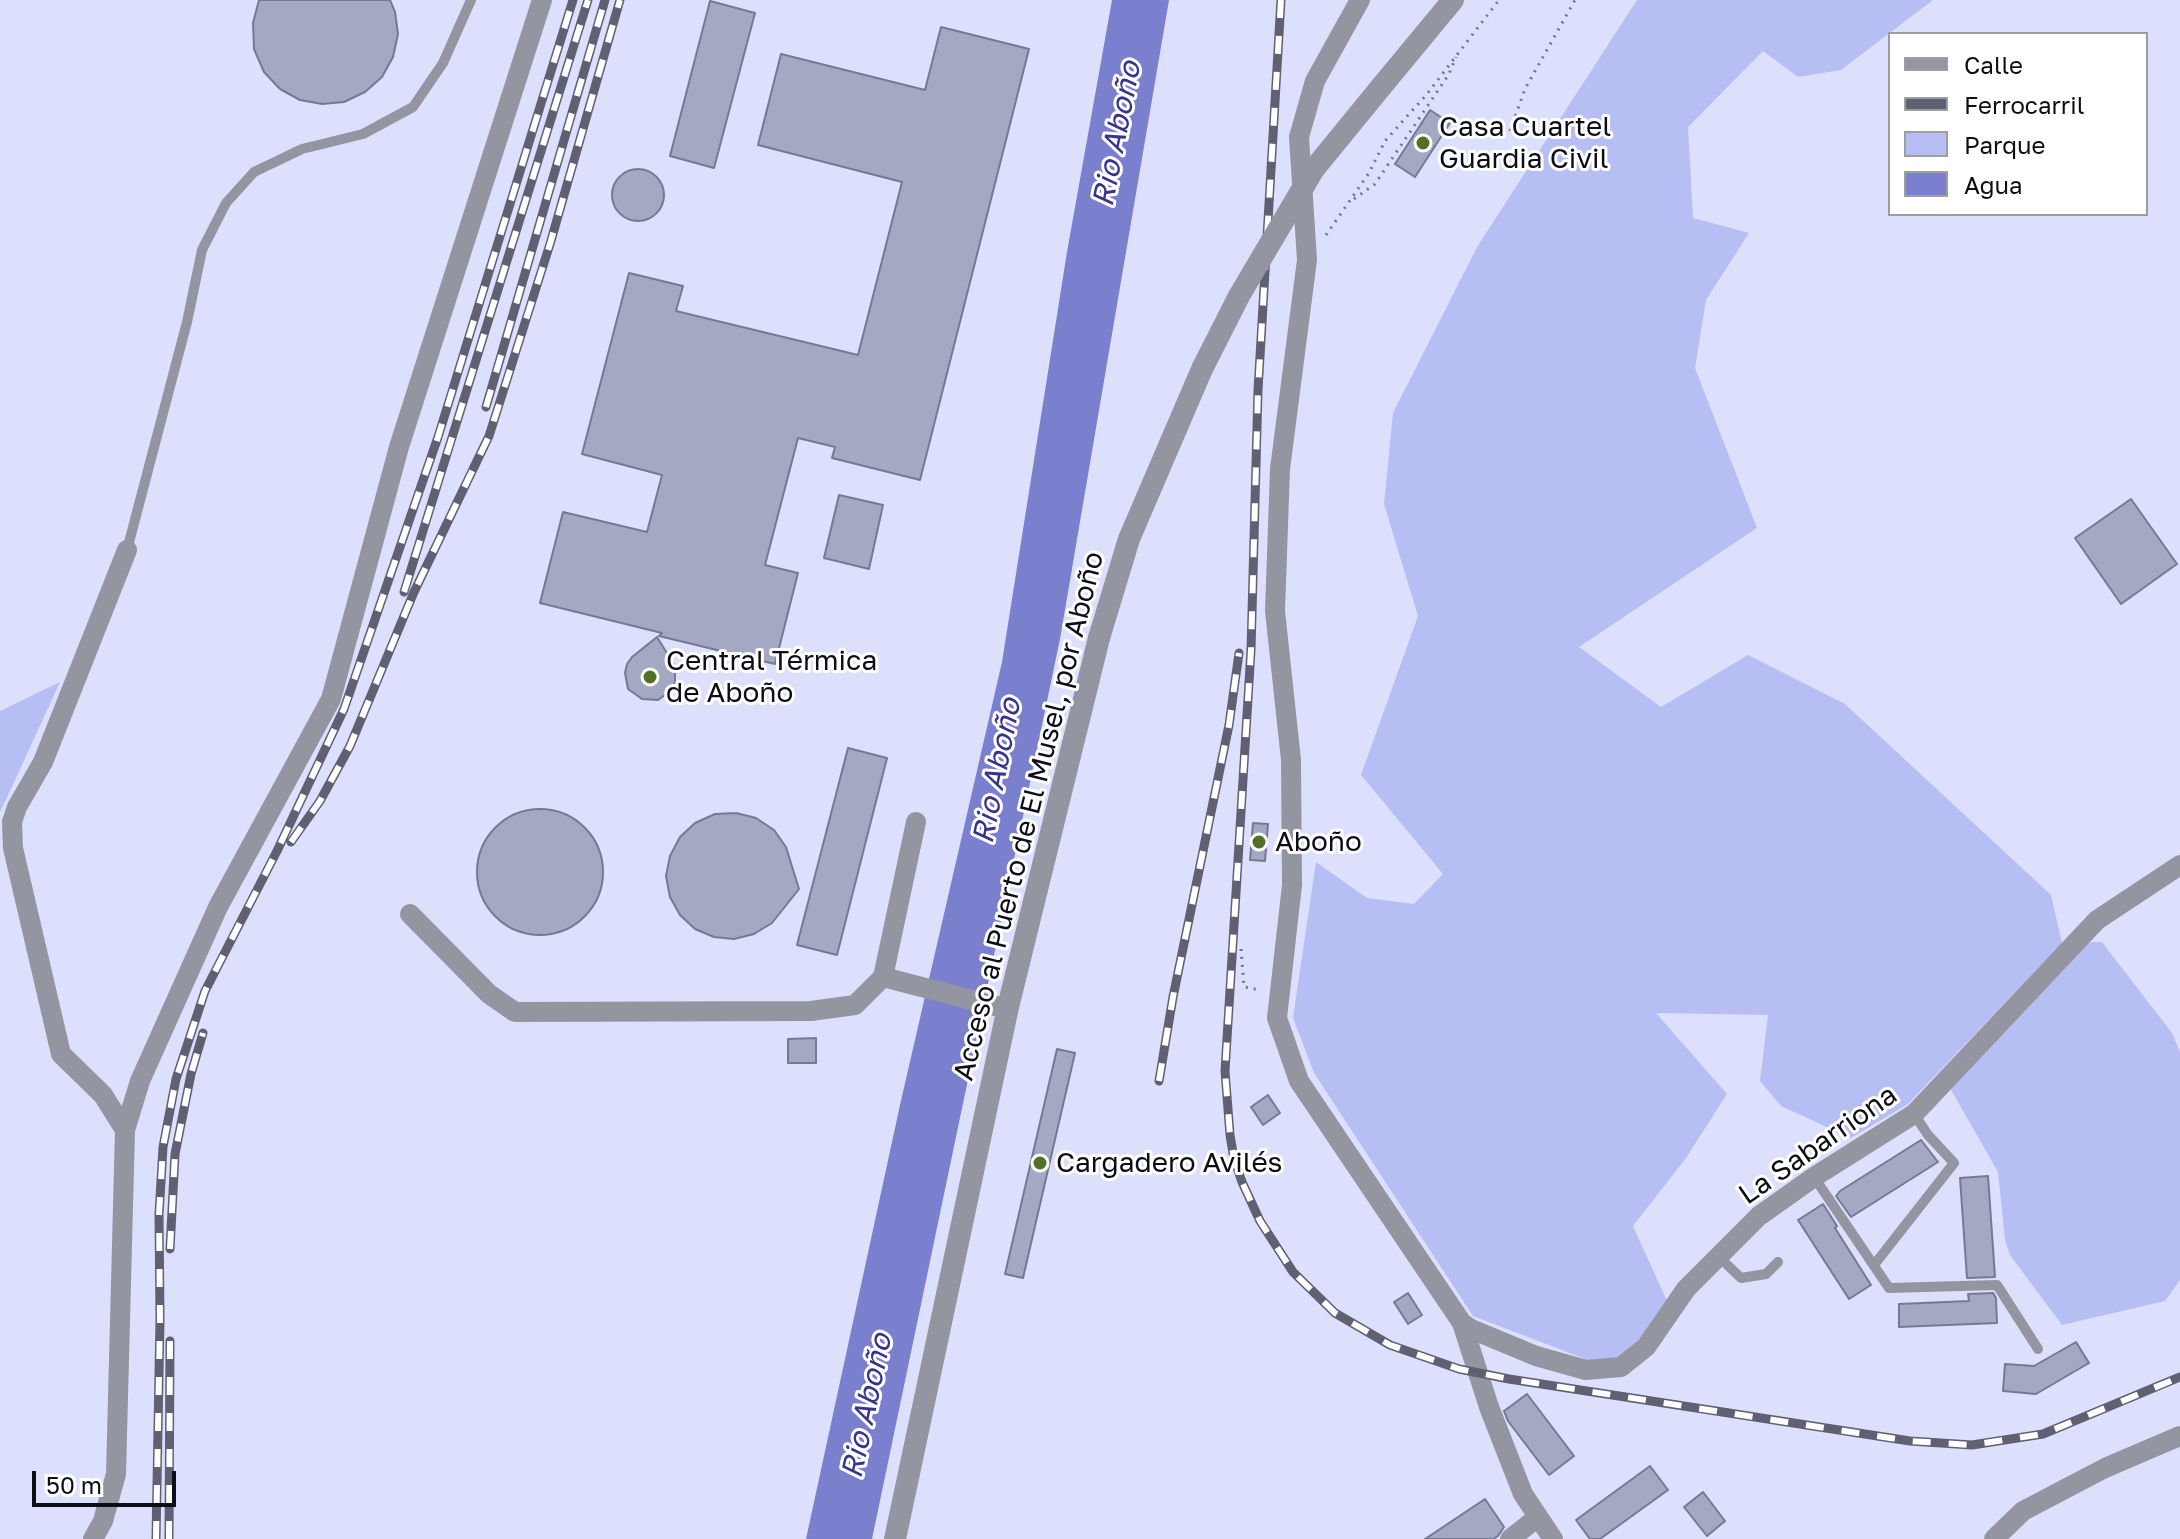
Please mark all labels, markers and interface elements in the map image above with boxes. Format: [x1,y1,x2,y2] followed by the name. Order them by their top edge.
[1888,32,2148,216] legend
[1964,50,2023,79] text: Calle
[1085,58,1149,210] water label: Rio Aboño
[1964,90,2084,119] text: Ferrocarril
[1439,110,1611,176] place label: Casa Cuartel Guardia Civil
[1964,130,2045,159] text: Parque
[1414,134,1432,152] marker: Casa Cuartel Guardia Civil
[1964,170,2023,199] text: Agua
[947,548,1111,1084] street label: Acceso al Puerto de El Musel, por Aboño
[666,644,877,710] place label: Central Térmica de Aboño
[641,668,659,686] marker: Central Térmica de Aboño
[965,695,1029,847] water label: Rio Aboño
[1275,825,1362,859] place label: Aboño
[1250,833,1268,851] marker: Aboño
[1733,1078,1903,1212] street label: La Sabarriona
[1056,1146,1282,1180] place label: Cargadero Avilés
[1031,1154,1049,1172] marker: Cargadero Avilés
[834,1330,900,1482] water label: Rio Aboño
[36,1455,180,1505] scale bar
[46,1470,102,1499] text: 50 m

